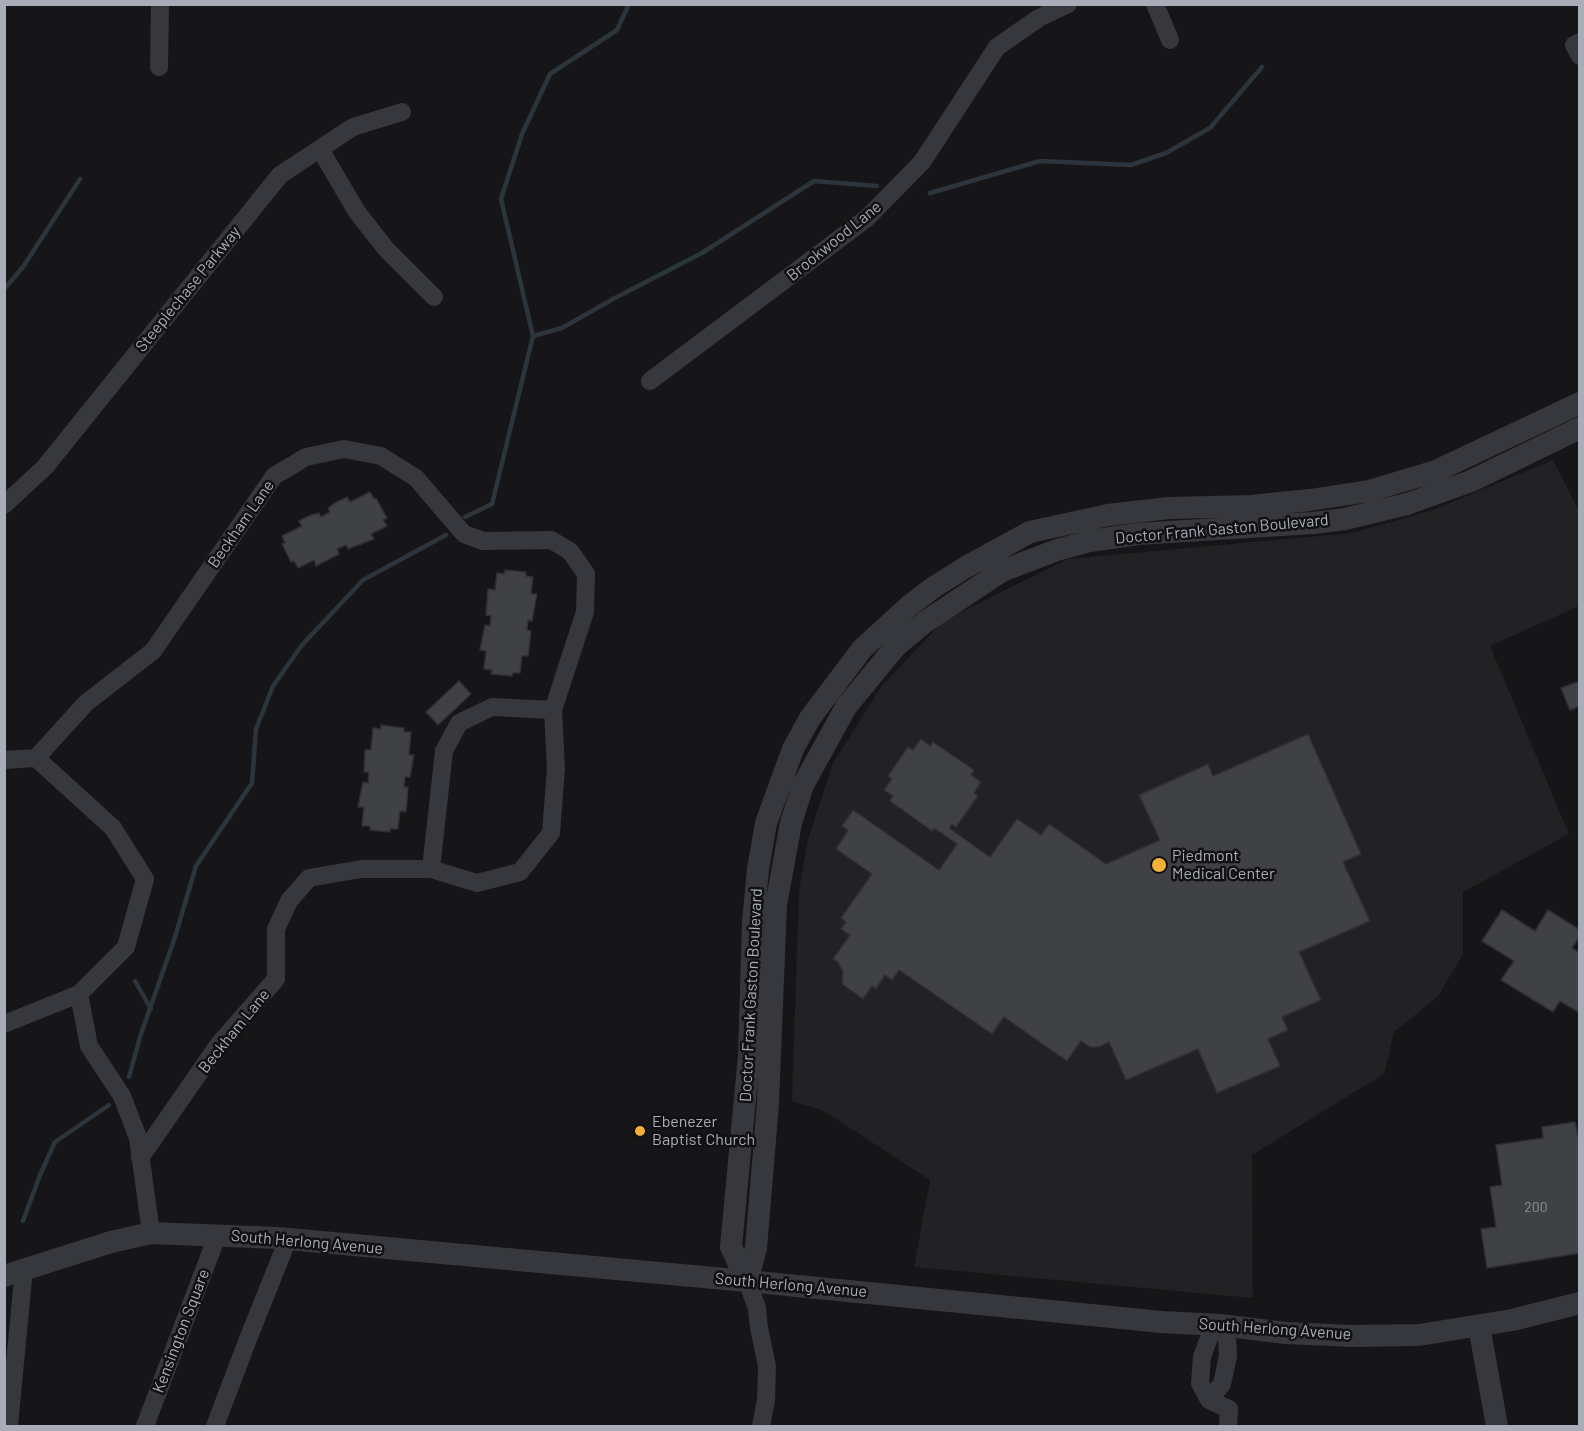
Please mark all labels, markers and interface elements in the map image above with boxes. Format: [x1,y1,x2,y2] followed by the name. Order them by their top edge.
[783,197,885,285] street label: Brookwood Lane
[132,222,244,356] street label: Steeplechase Parkway
[204,477,278,571] street label: Beckham Lane
[1115,510,1329,548] street label: Doctor Frank Gaston Boulevard
[1172,846,1275,884] place label: Piedmont Medical Center
[1150,856,1168,874] marker: Piedmont Medical Center
[736,888,766,1102] street label: Doctor Frank Gaston Boulevard
[194,985,274,1077] street label: Beckham Lane
[652,1112,755,1150] place label: Ebenezer Baptist Church
[633,1124,647,1138] marker: Ebenezer Baptist Church
[1524,1199,1548,1215] house number: 200
[230,1226,384,1258] street label: South Herlong Avenue
[149,1266,213,1396] street label: Kensington Square
[714,1269,868,1301] street label: South Herlong Avenue
[1198,1314,1352,1344] street label: South Herlong Avenue

